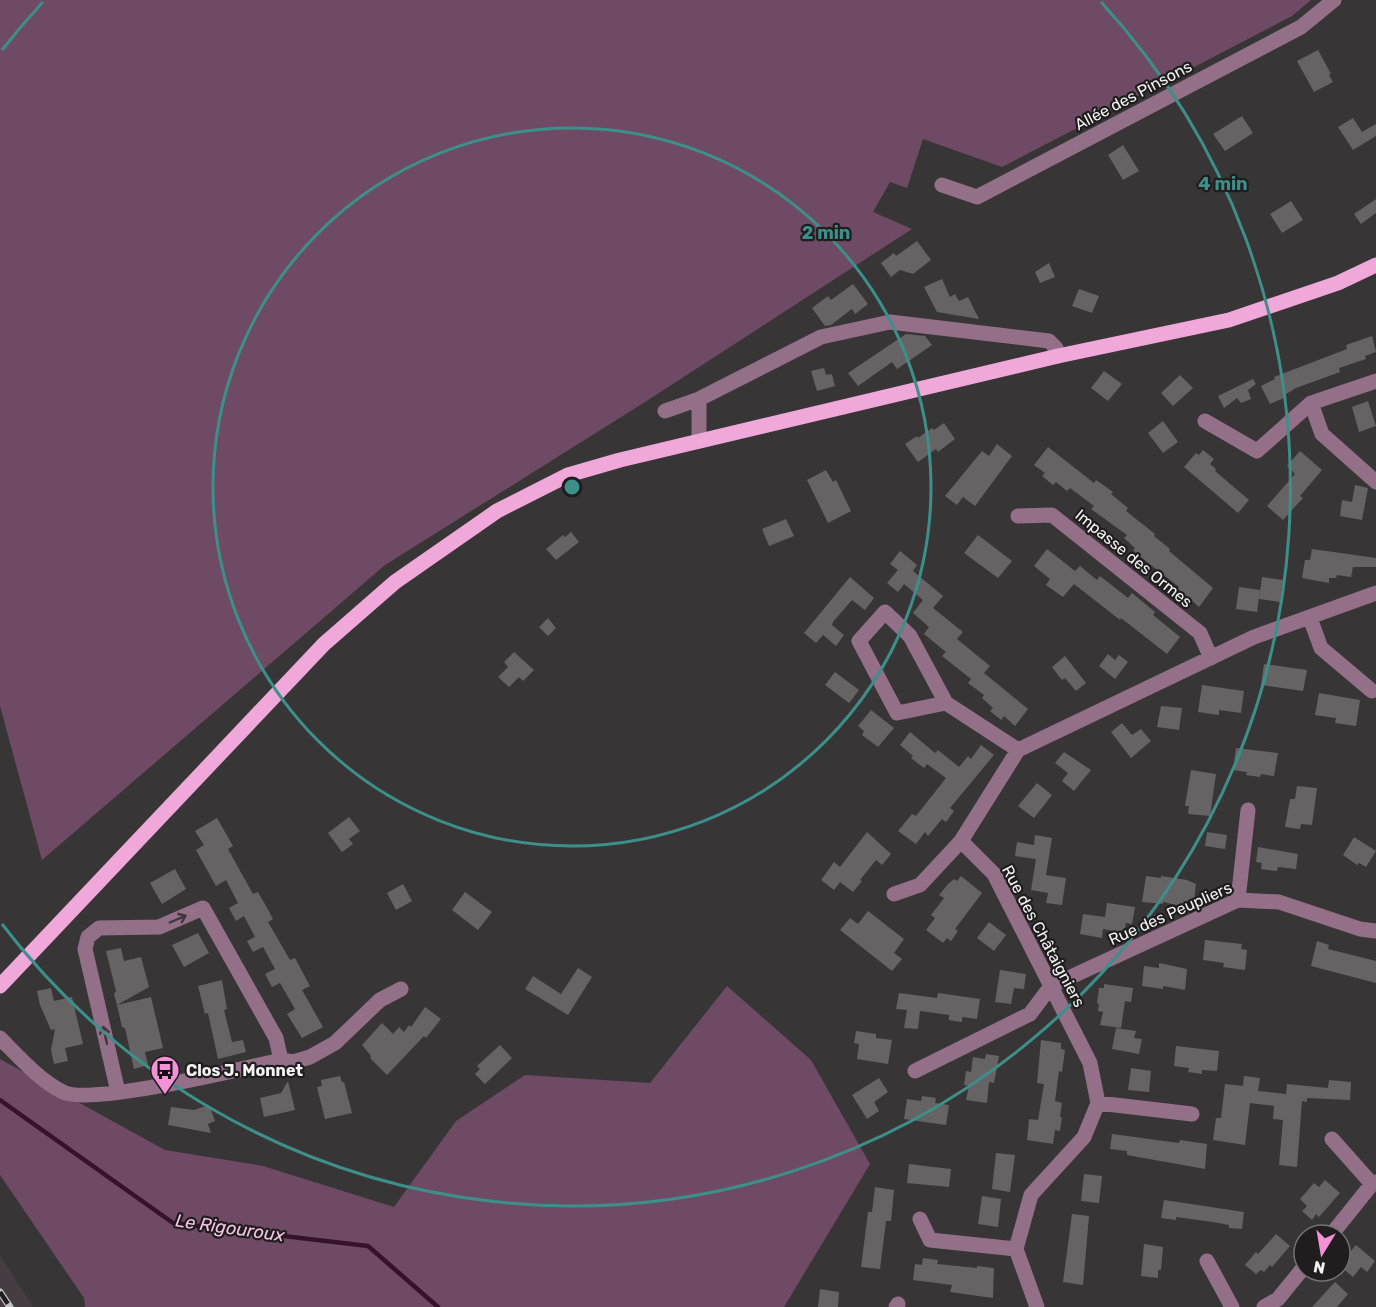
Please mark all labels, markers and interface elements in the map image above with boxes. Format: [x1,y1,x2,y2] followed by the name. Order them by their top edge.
[1071,57,1195,134] street label: Allée des Pinsons
[1198,173,1248,195] text: 4 min
[802,222,850,244] text: 2 min
[562,477,582,497] centre of rings
[1071,505,1196,611] street label: Impasse des Ormes
[998,862,1089,1010] street label: Rue des Châtaigniers
[1106,878,1235,949] street label: Rue des Peupliers
[169,912,187,923] one-way arrow
[99,1025,110,1045] one-way arrow
[149,1054,181,1096] bus stop icon: Clos J. Monnet
[186,1061,303,1080] place label: Clos J. Monnet
[174,1209,286,1247] water label: Le Rigouroux
[1292,1223,1352,1283] north arrow
[1312,1257,1327,1278] text: N

